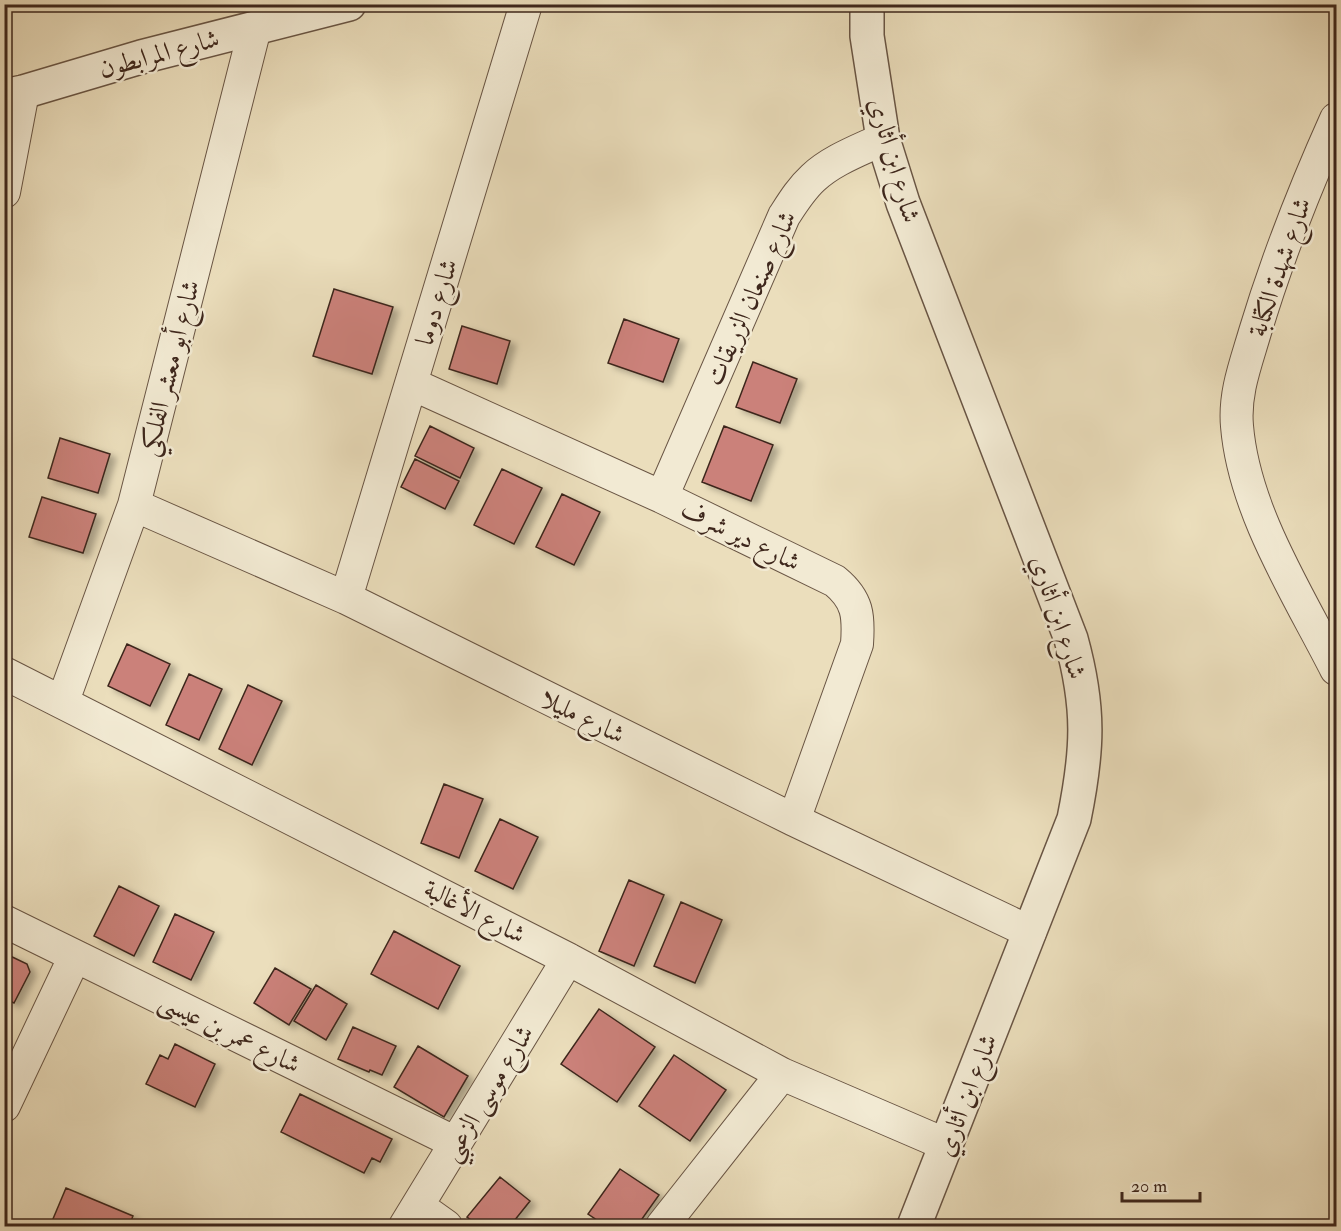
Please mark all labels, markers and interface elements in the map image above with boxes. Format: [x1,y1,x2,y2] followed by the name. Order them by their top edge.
[96,23,224,90] street label: شارع المرابطون
[856,94,929,228] street label: شارع ابن أثاري
[1241,194,1323,343] street label: شارع شهدة الكتابة
[698,206,808,393] street label: شارع صنعان الزريقات
[409,255,470,351] street label: شارع دوما
[131,276,214,461] street label: شارع أبو معشر الفلكي
[673,493,806,583] street label: شارع دير شرف
[1018,551,1095,685] street label: شارع ابن أثاري
[533,683,630,756] street label: شارع مليلا
[416,870,532,956] street label: شارع الأغالبة
[151,985,306,1085] street label: شارع عمر بن عيسى
[435,1020,547,1171] street label: شارع موسى الزعبي
[927,1029,1010,1163] street label: شارع ابن أثاري
[1122,1165,1200,1203] scale bar
[1131,1175,1167,1198] text: 20 m

